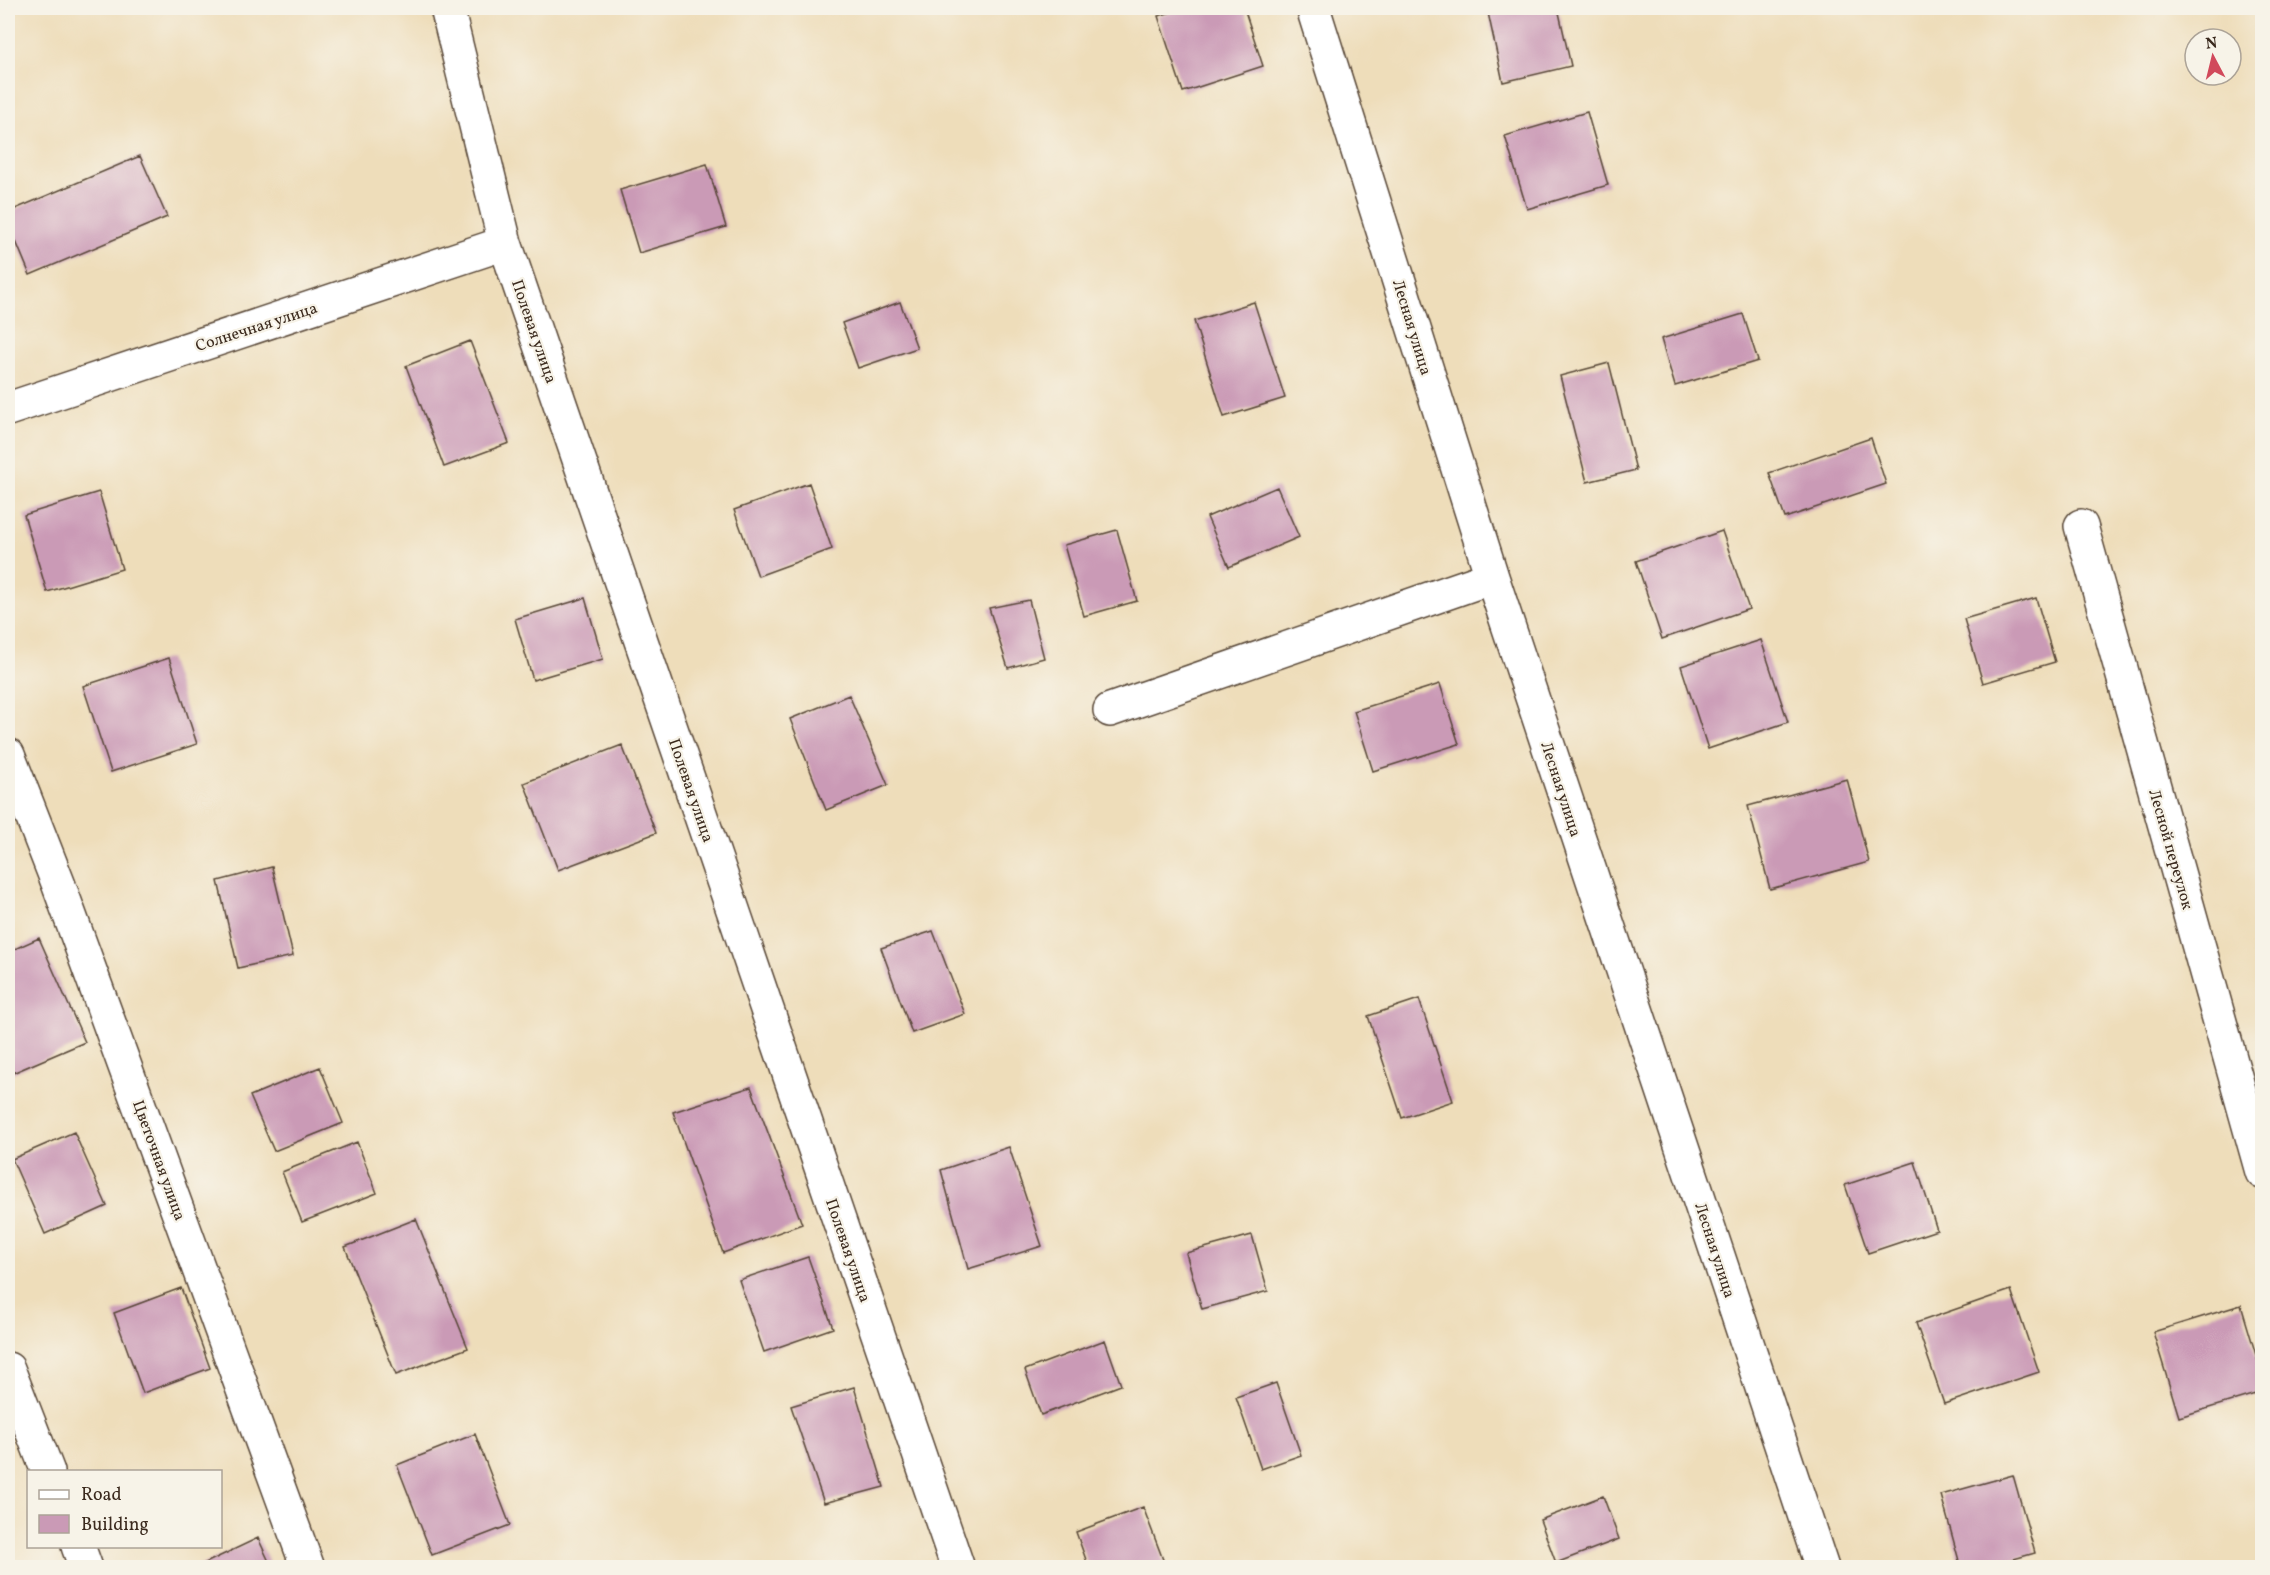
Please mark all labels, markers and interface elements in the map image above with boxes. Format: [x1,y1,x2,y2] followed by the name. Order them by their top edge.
[2183,27,2243,87] north arrow
[2204,32,2219,56] text: N
[505,277,561,386] street label: Полевая улица
[1386,277,1436,378] street label: Лесная улица
[193,298,320,358] street label: Солнечная улица
[662,736,718,845] street label: Полевая улица
[1534,739,1586,840] street label: Лесная улица
[2142,787,2198,913] street label: Лесной переулок
[126,1097,190,1224] street label: Цветочная улица
[819,1196,875,1305] street label: Полевая улица
[1688,1200,1740,1301] street label: Лесная улица
[27,1470,222,1548] legend
[81,1483,122,1508] text: Road
[81,1513,149,1538] text: Building

